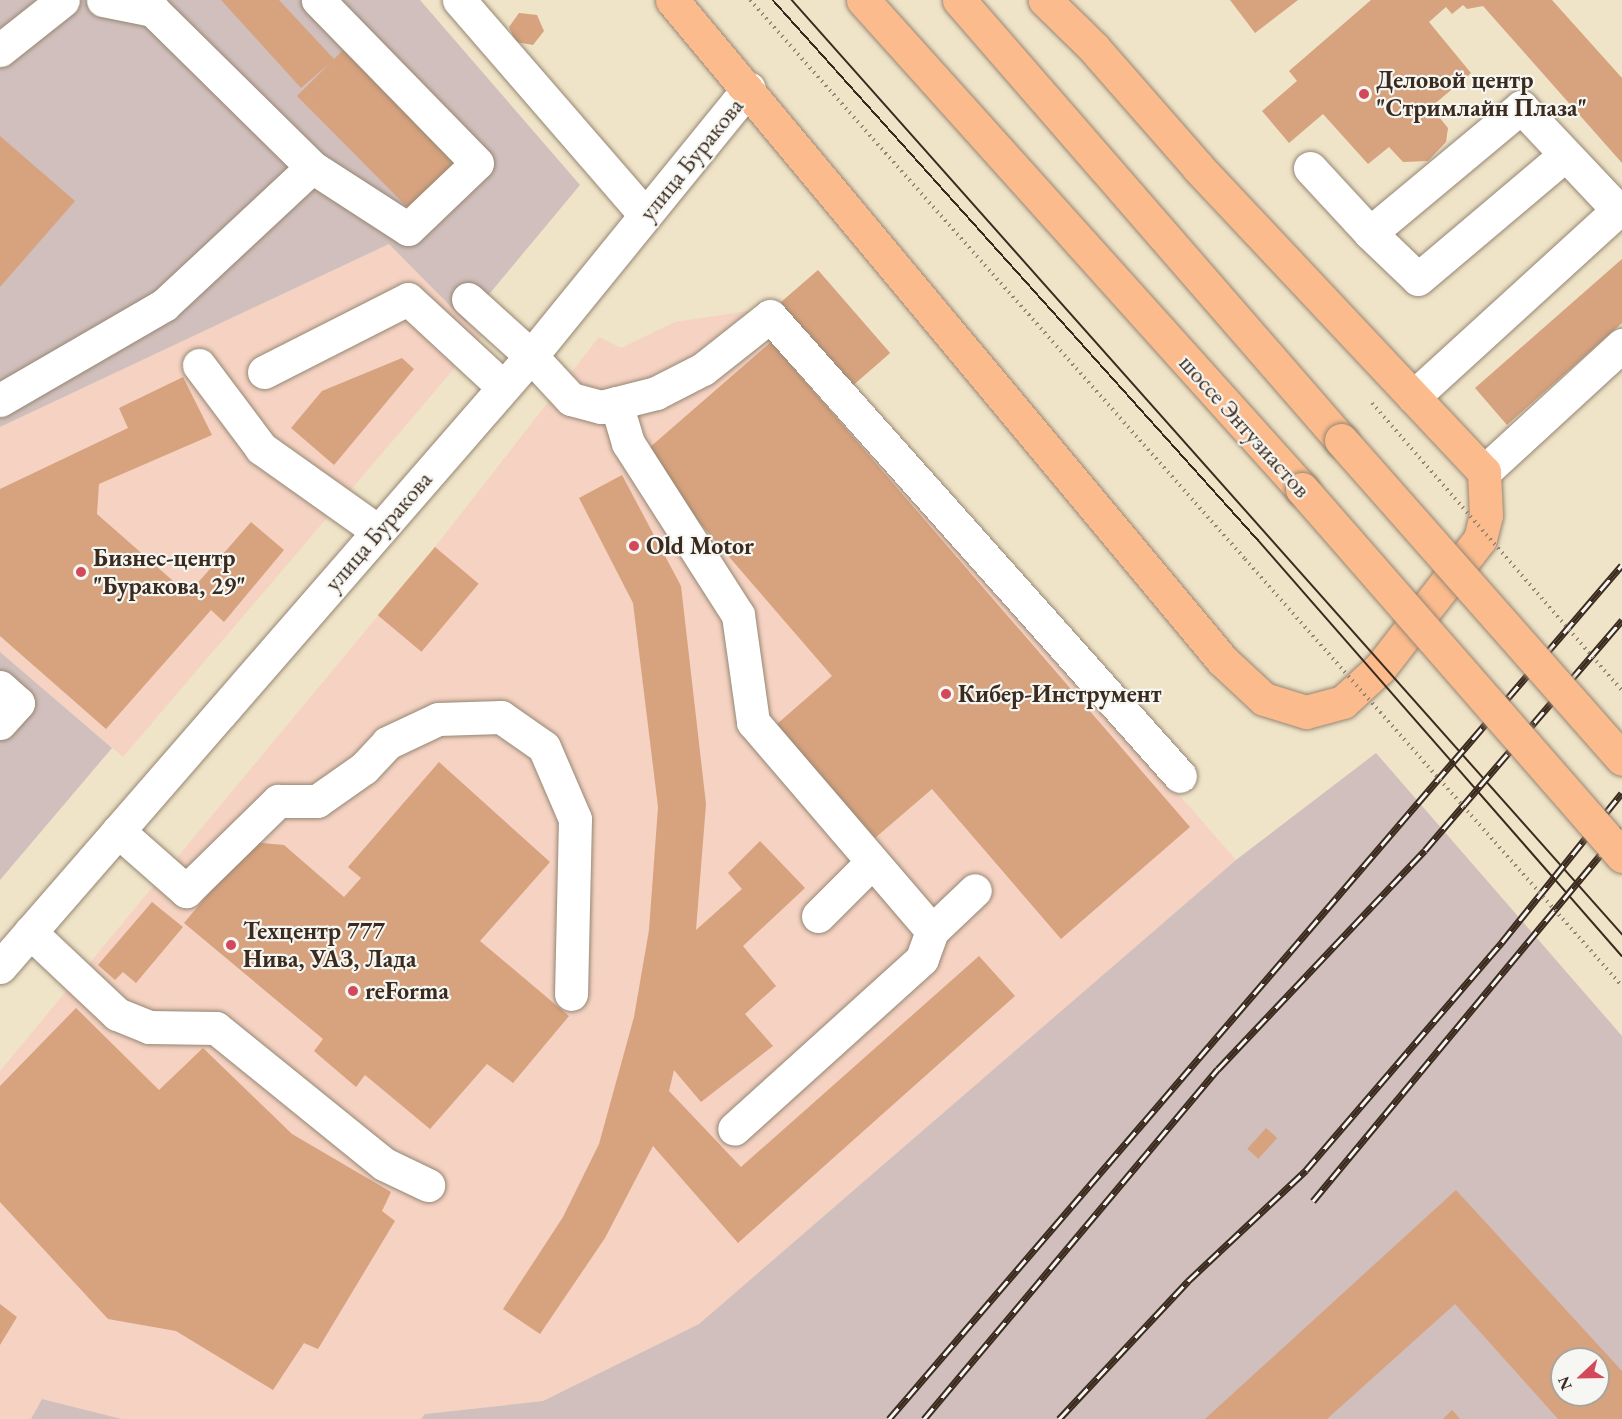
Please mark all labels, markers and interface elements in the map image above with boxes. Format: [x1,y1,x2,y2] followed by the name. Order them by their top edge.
[1376,66,1587,122] place label: Деловой центр "Стримлайн Плаза"
[1357,87,1371,101] marker: Деловой центр "Стримлайн Плаза"
[633,92,749,226] street label: улица Буракова
[1173,349,1317,503] street label: шоссе Энтузиастов
[318,465,438,597] street label: улица Буракова
[646,532,754,560] place label: Old Motor
[627,539,641,553] marker: Old Motor
[93,544,246,600] place label: Бизнес-центр "Буракова, 29"
[74,565,88,579] marker: Бизнес-центр "Буракова, 29"
[958,680,1161,708] place label: Кибер-Инструмент
[939,687,953,701] marker: Кибер-Инструмент
[243,917,416,973] place label: Техцентр 777 Нива, УАЗ, Лада
[224,938,238,952] marker: Техцентр 777 Нива, УАЗ, Лада
[365,977,449,1005] place label: reForma
[346,984,360,998] marker: reForma
[1550,1347,1610,1407] north arrow
[1553,1373,1577,1393] text: N

